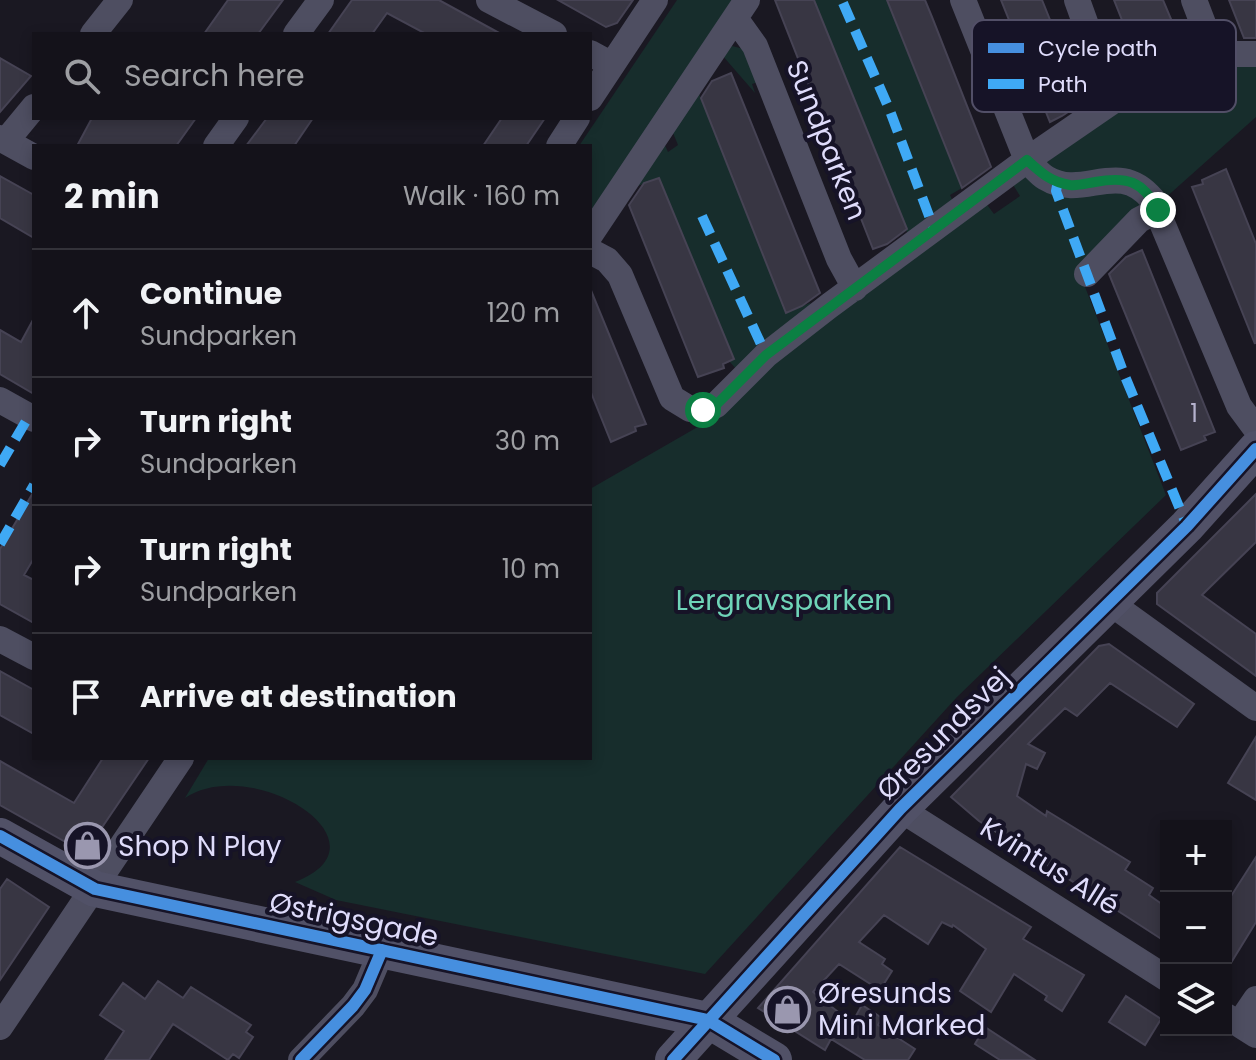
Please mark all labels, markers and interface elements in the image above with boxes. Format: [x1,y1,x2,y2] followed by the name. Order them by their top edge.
[972,20,1236,112] legend
[32,32,592,120] search box
[1038,33,1157,64] text: Cycle path
[60,54,104,98] icon: search
[124,54,305,97] text: Search here
[777,54,876,226] street label: Sundparken
[1038,69,1088,100] text: Path
[64,172,160,220] text: 2 min
[403,178,560,214] text: Walk · 160 m
[1140,192,1176,228] route end
[140,272,282,315] text: Continue
[64,291,108,335] icon: ahead
[487,295,560,331] text: 120 m
[140,318,297,354] text: Sundparken
[685,392,721,428] route start
[1190,397,1198,430] house number: 1
[140,400,292,443] text: Turn right
[64,419,108,463] icon: right
[495,423,560,459] text: 30 m
[140,446,297,482] text: Sundparken
[140,528,292,571] text: Turn right
[64,547,108,591] icon: right
[502,551,560,587] text: 10 m
[140,574,297,610] text: Sundparken
[676,581,892,620] park label: Lergravsparken
[868,658,1019,809] street label: Øresundsvej
[64,675,108,719] icon: arrive
[140,675,457,718] text: Arrive at destination
[973,808,1127,925] street label: Kvintus Allé
[1160,820,1232,1036] map controls
[1160,820,1232,892] button: +
[63,822,111,870] shop icon: Shop N Play
[118,827,282,866] place label: Shop N Play
[266,883,442,956] street label: Østrigsgade
[1160,892,1232,964] button: −
[1160,964,1232,1036] button: layers
[818,974,985,1045] place label: Øresunds Mini Marked
[763,985,811,1033] shop icon: Øresunds Mini Marked

